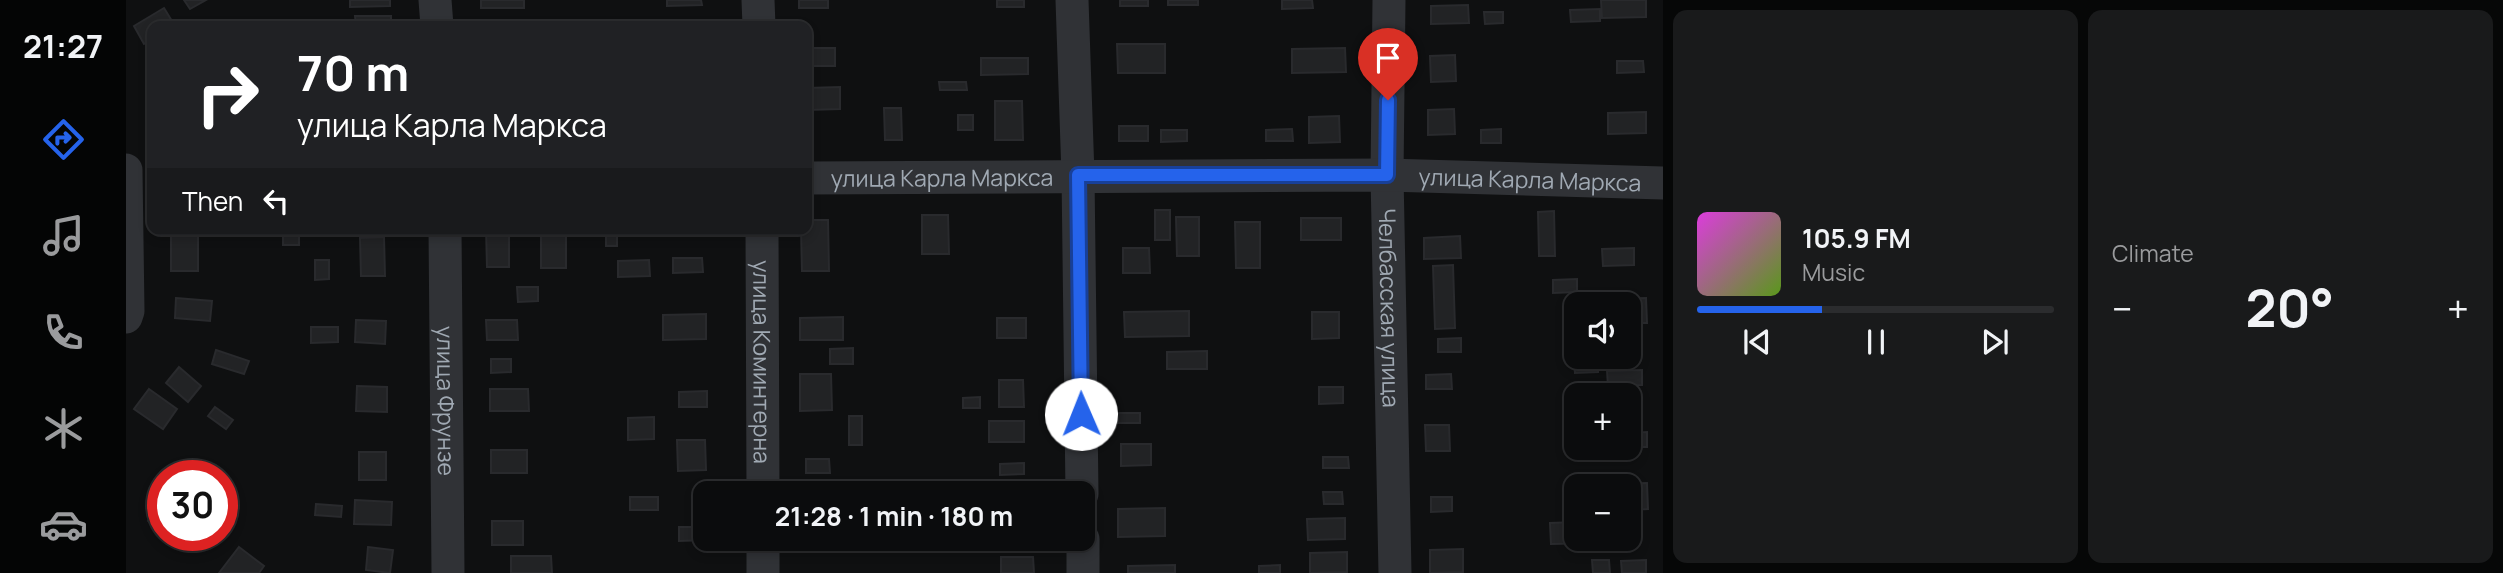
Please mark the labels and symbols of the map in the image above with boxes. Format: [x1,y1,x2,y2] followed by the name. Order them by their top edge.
[1358,28,1418,100] pin
[1418,160,1642,198] street label: улица Карла Маркса
[831,161,1053,194] street label: улица Карла Маркса
[1372,208,1408,408] street label: Челбасская улица
[746,260,779,464] street label: улица Коминтерна
[430,326,463,476] street label: улица Фрунзе
[1044,377,1118,451] position arrow
[147,460,238,551] speed limit sign: 30

